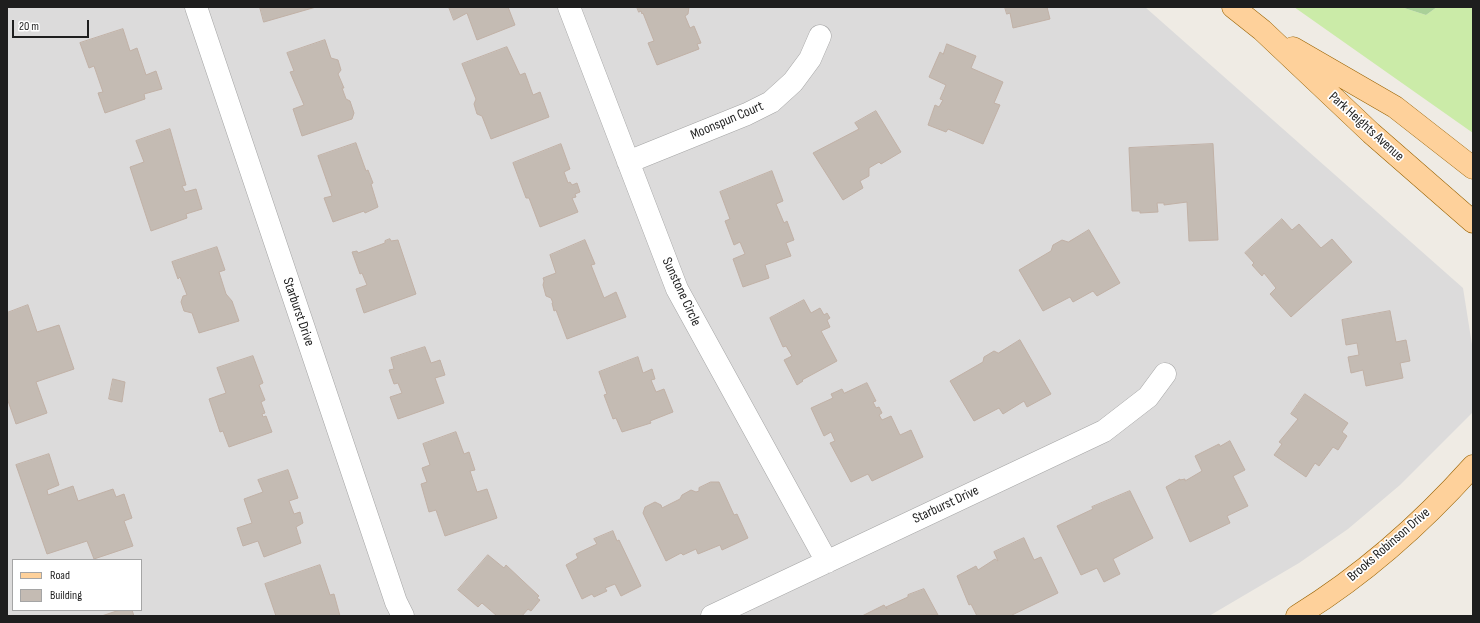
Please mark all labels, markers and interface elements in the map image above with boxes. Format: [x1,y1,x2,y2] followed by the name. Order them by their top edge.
[14,12,91,38] scale bar
[19,19,39,34] text: 20 m
[1325,89,1407,165] street label: Park Heights Avenue
[688,98,766,144] street label: Moonspun Court
[658,255,704,329] street label: Sunstone Circle
[278,276,318,348] street label: Starburst Drive
[910,482,982,528] street label: Starburst Drive
[1344,505,1434,585] street label: Brooks Robinson Drive
[12,559,142,611] legend
[50,568,70,583] text: Road
[50,588,82,603] text: Building

